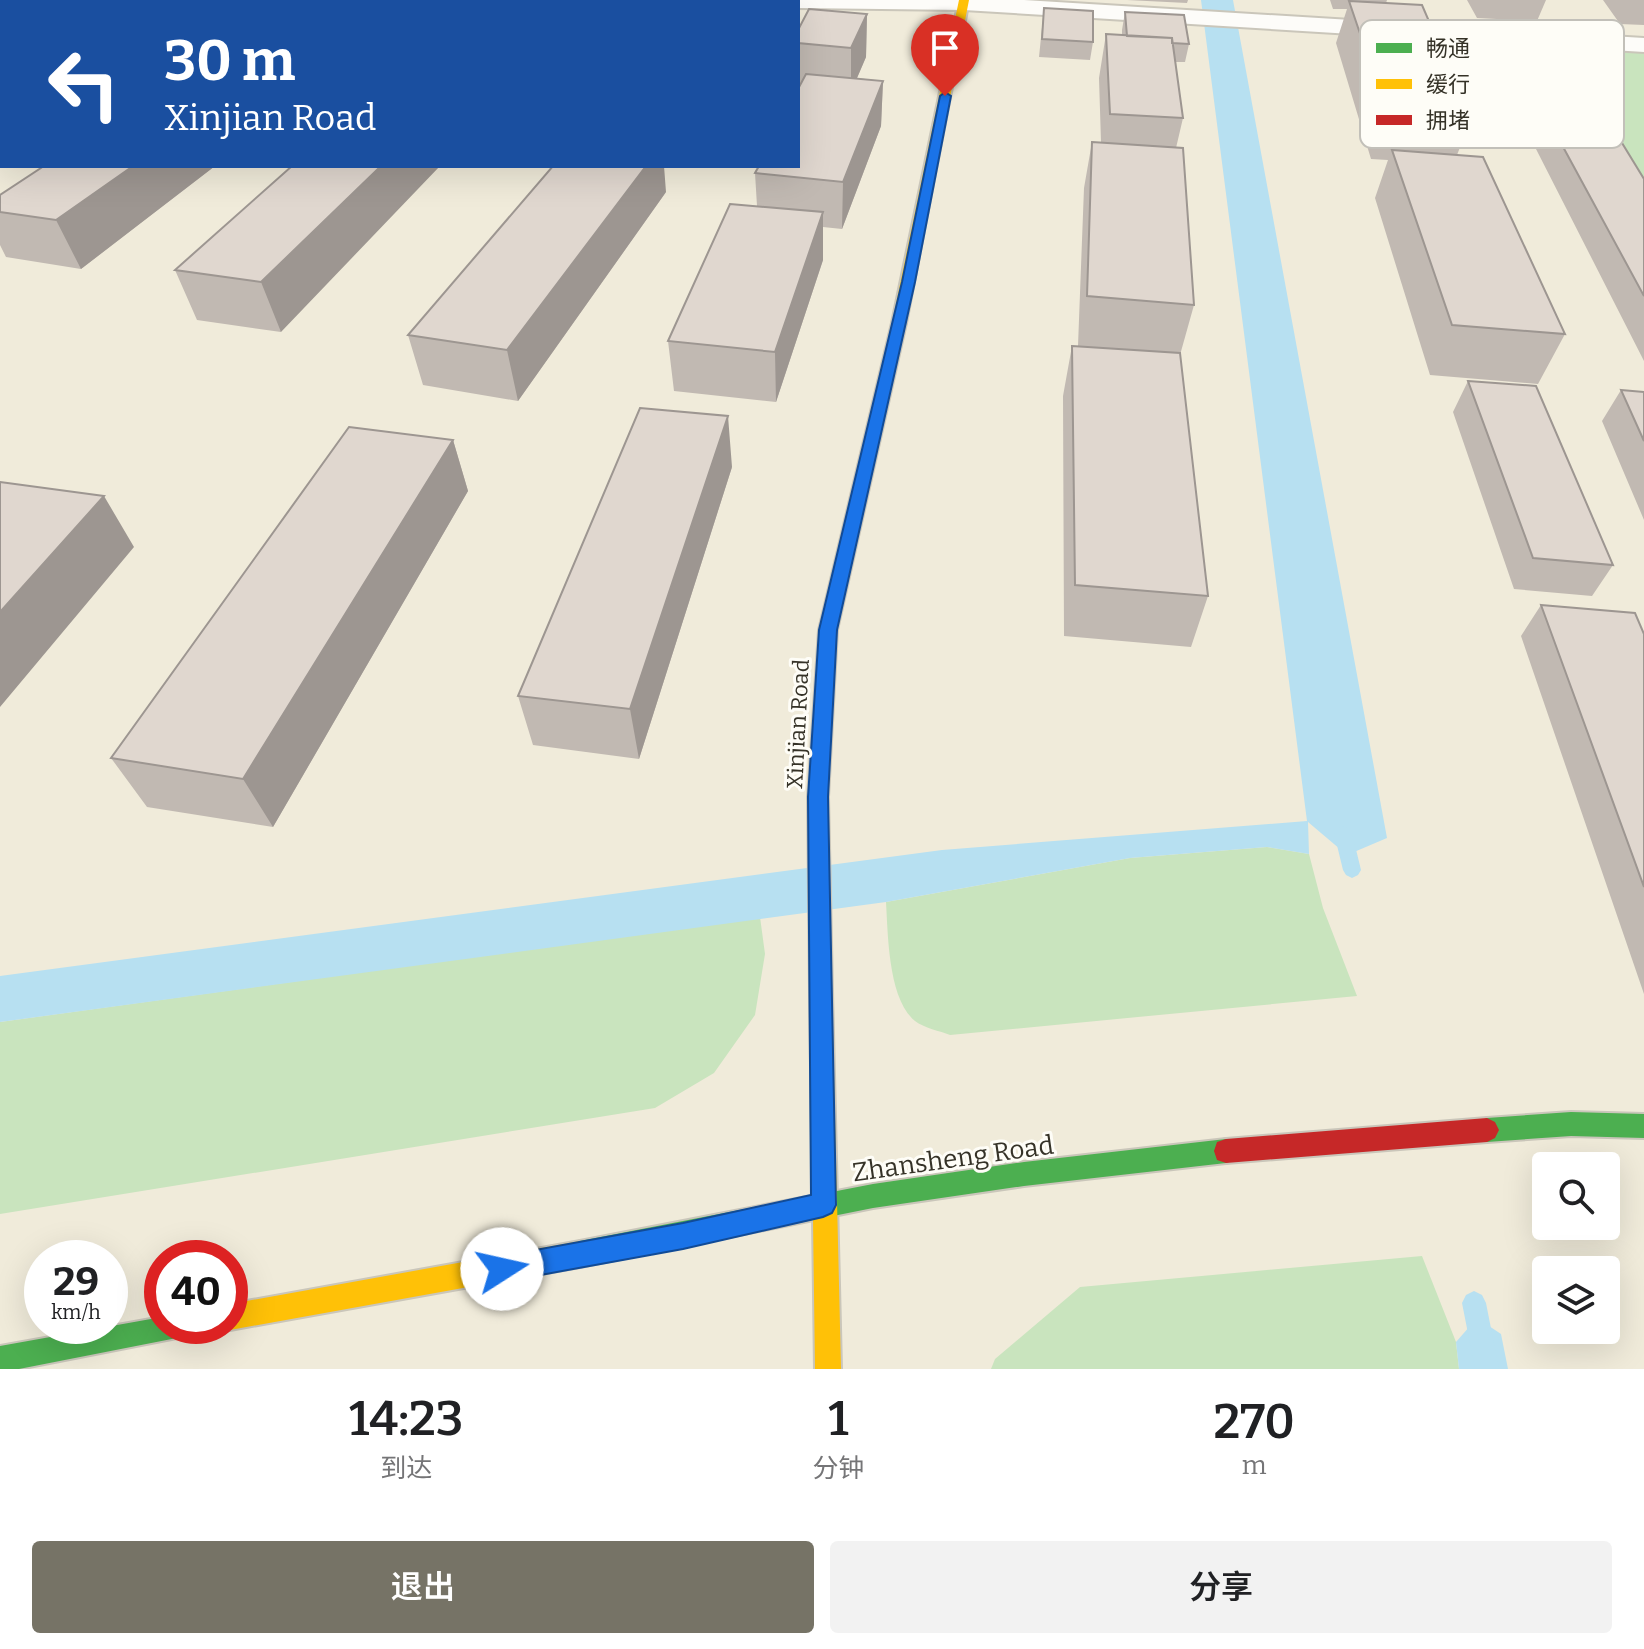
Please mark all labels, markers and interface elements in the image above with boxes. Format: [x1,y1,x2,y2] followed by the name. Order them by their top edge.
[911,14.0,979,96] pin
[1360,20,1624,148] legend
[923,26,967,70] icon: arrive
[164,28,295,95] text: 30 m
[32,32,136,136] icon: left
[1426,35,1470,62] text: 畅通
[1426,71,1470,98] text: 缓行
[164,96,376,140] text: Xinjian Road
[1426,107,1470,134] text: 拥堵
[781,658,815,790] street label: Xinjian Road
[850,1130,1056,1188] street label: Zhansheng Road
[1532,1152,1620,1344] map controls
[1532,1152,1620,1240] button: search
[460,1227,544,1311] position arrow
[144,1240,248,1344] speed limit sign: 40
[1532,1256,1620,1344] button: layers
[53,1258,99,1306] text: 29
[51,1300,101,1324] text: km/h
[349,1390,463,1448] text: 14:23
[828,1390,849,1448] text: 1
[1214,1393,1295,1451] text: 270
[1242,1450,1267,1481] text: m
[380,1453,432,1484] text: 到达
[812,1453,864,1484] text: 分钟
[32,1541,814,1633] button: 退出
[830,1541,1612,1633] button: 分享

